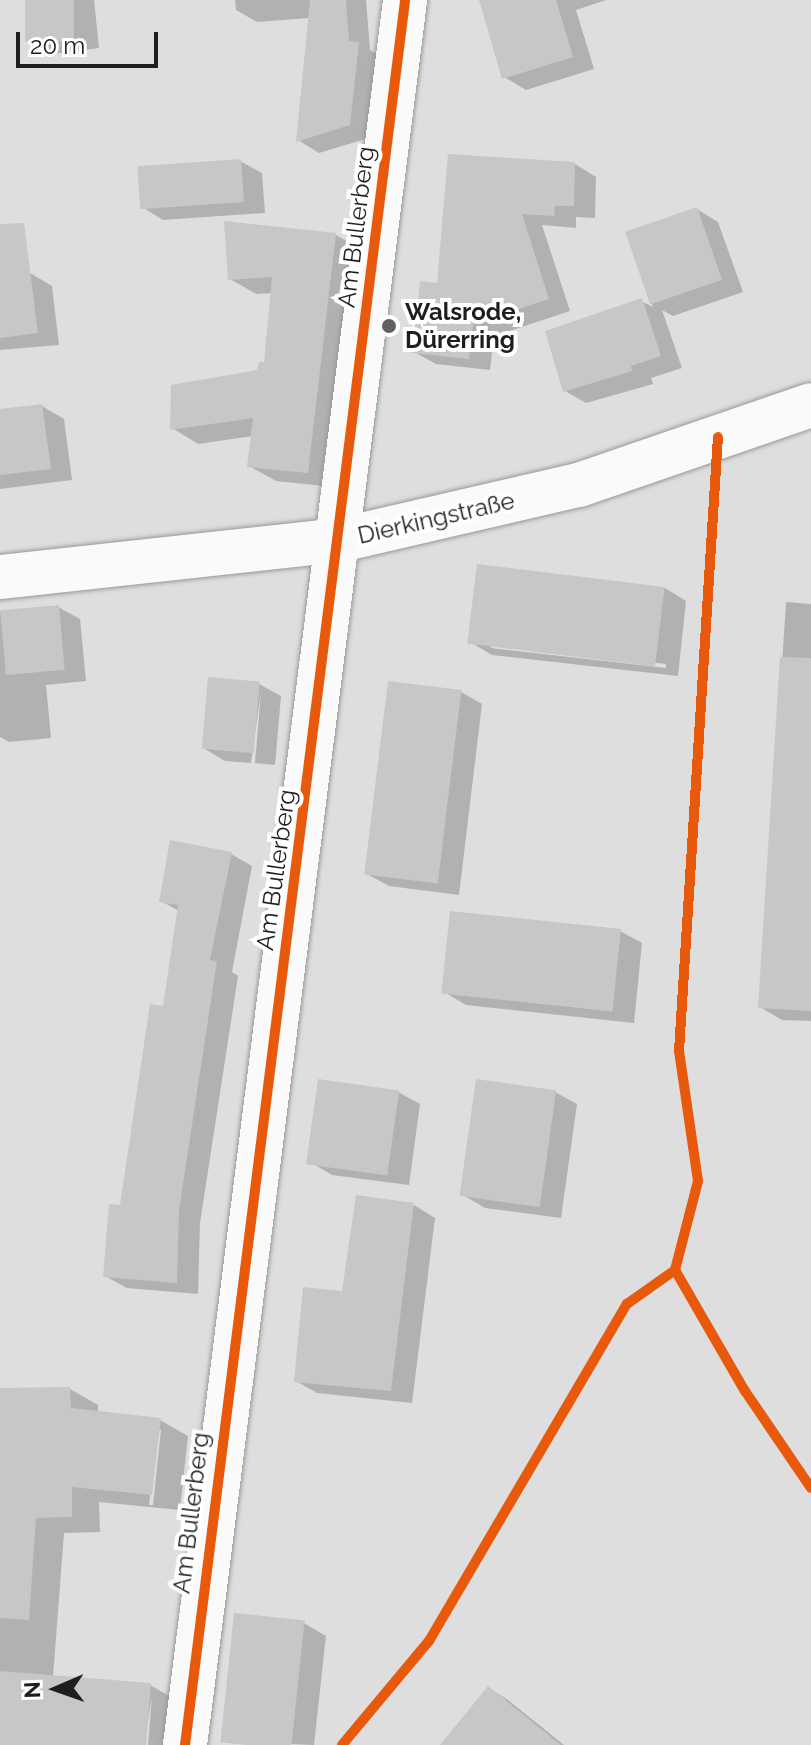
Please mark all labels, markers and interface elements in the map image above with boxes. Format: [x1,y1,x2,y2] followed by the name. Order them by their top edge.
[20,16,162,66] scale bar
[30,31,85,60] text: 20 m
[332,145,380,309] street label: Am Bullerberg
[405,298,521,354] place label: Walsrode, Dürerring
[380,317,398,335] marker: Walsrode, Dürerring
[355,486,517,550] street label: Dierkingstraße
[250,788,302,952] street label: Am Bullerberg
[167,1431,215,1595] street label: Am Bullerberg
[16,1649,96,1729] north arrow
[19,1681,45,1699] text: N

